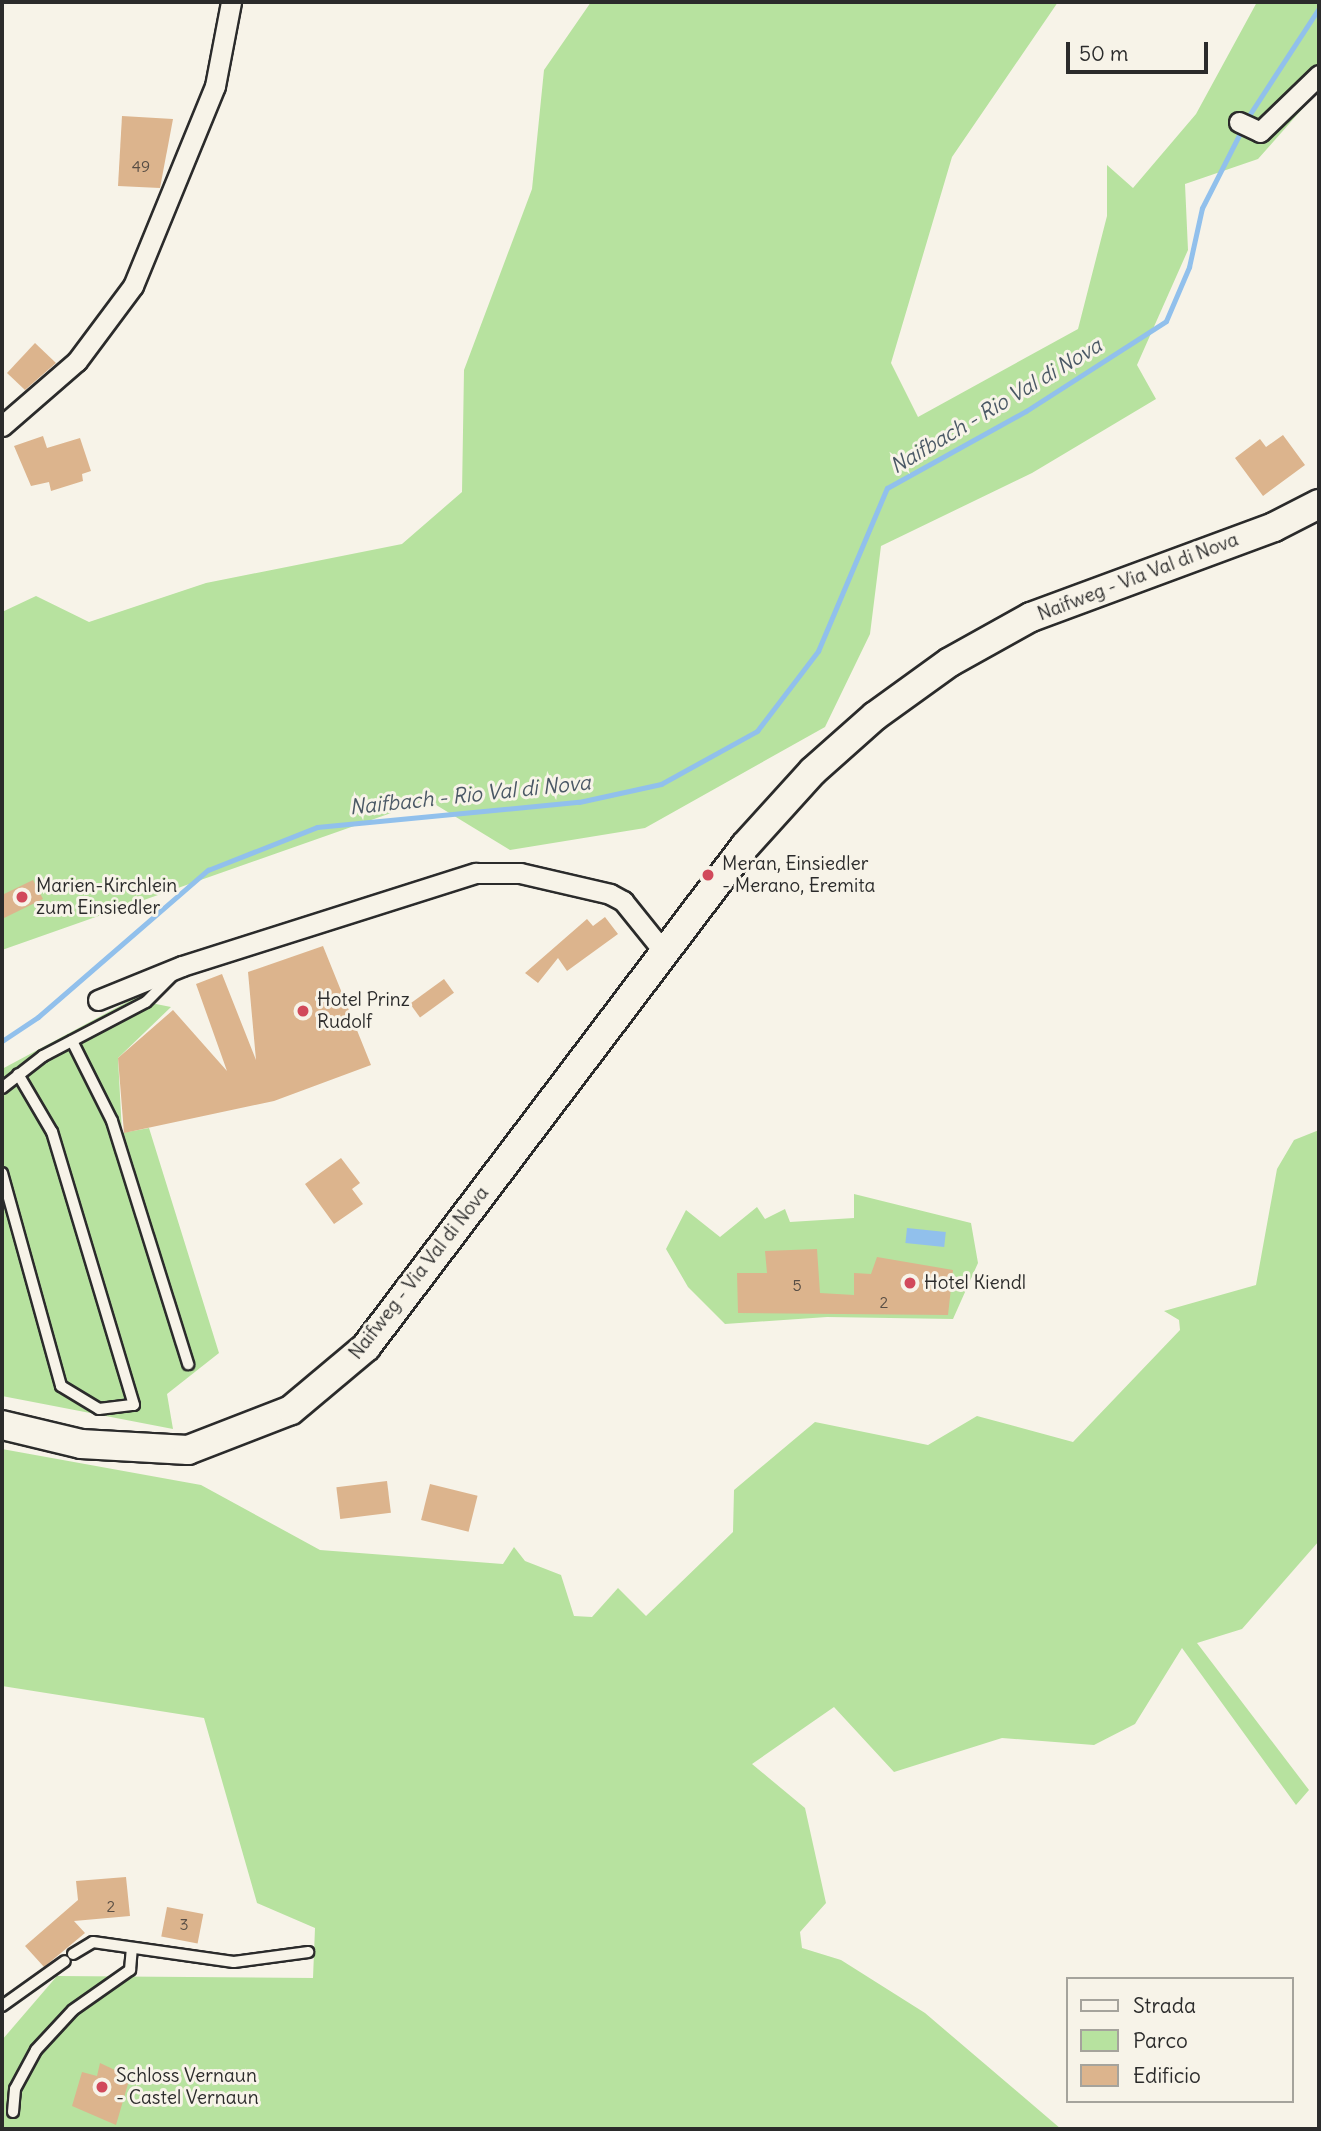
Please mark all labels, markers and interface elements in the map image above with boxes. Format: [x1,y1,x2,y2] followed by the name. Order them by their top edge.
[1069,28,1211,72] scale bar
[1079,40,1128,67] text: 50 m
[132,156,150,176] house number: 49
[886,333,1106,479] water label: Naifbach - Rio Val di Nova
[1034,528,1242,626] street label: Naifweg - Via Val di Nova
[348,770,592,820] water label: Naifbach - Rio Val di Nova
[722,853,875,897] place label: Meran, Einsiedler - Merano, Eremita
[700,867,716,883] marker: Meran, Einsiedler - Merano, Eremita
[36,875,177,919] place label: Marien-Kirchlein zum Einsiedler
[14,889,30,905] marker: Marien-Kirchlein zum Einsiedler
[317,989,410,1033] place label: Hotel Prinz Rudolf
[295,1003,311,1019] marker: Hotel Prinz Rudolf
[344,1182,494,1364] street label: Naifweg - Via Val di Nova
[924,1272,1026,1294] place label: Hotel Kiendl
[792,1275,802,1295] house number: 5
[902,1275,918,1291] marker: Hotel Kiendl
[880,1292,888,1312] house number: 2
[107,1896,115,1916] house number: 2
[179,1914,189,1934] house number: 3
[1066,1977,1293,2103] legend
[1133,1992,1196,2019] text: Strada
[1133,2027,1188,2054] text: Parco
[1133,2062,1201,2089] text: Edificio
[116,2065,259,2109] place label: Schloss Vernaun - Castel Vernaun
[94,2079,110,2095] marker: Schloss Vernaun - Castel Vernaun

